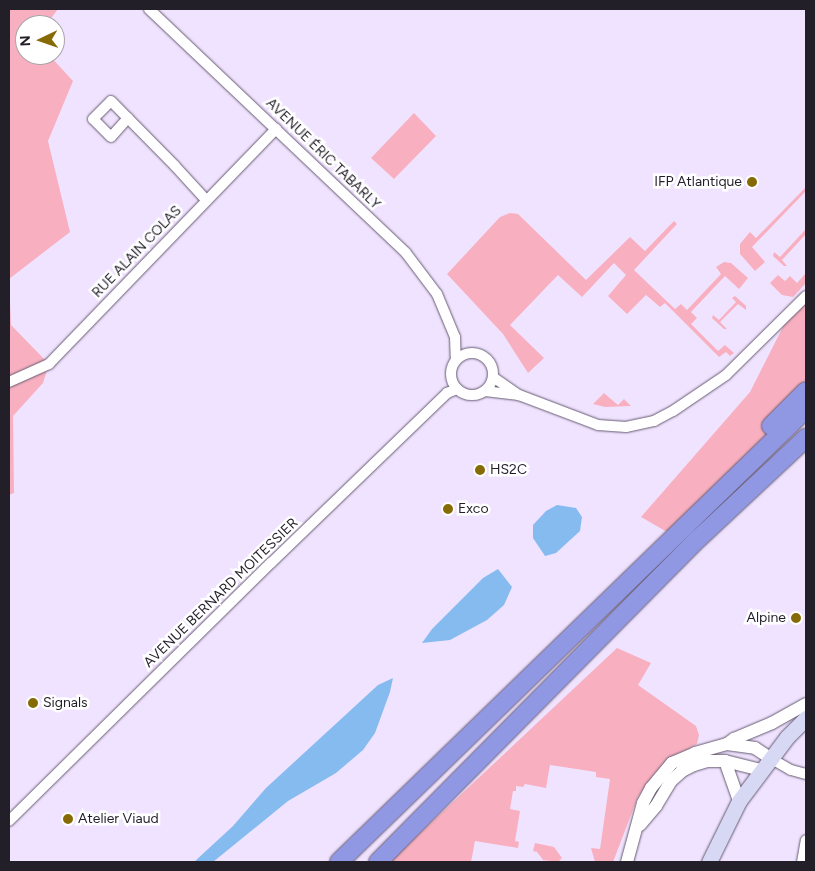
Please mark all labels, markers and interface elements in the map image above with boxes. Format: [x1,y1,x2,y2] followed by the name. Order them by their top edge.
[15,15,65,65] north arrow
[17,35,34,47] text: N
[262,95,384,213] street label: AVENUE ÉRIC TABARLY
[654,174,742,190] place label: IFP Atlantique
[746,176,758,188] marker: IFP Atlantique
[89,203,185,301] street label: RUE ALAIN COLAS
[490,462,527,478] place label: HS2C
[474,464,486,476] marker: HS2C
[458,501,489,517] place label: Exco
[442,503,454,515] marker: Exco
[140,515,302,671] street label: AVENUE BERNARD MOITESSIER
[746,610,786,626] place label: Alpine
[790,612,802,624] marker: Alpine
[43,695,88,711] place label: Signals
[27,697,39,709] marker: Signals
[78,811,159,827] place label: Atelier Viaud
[62,813,74,825] marker: Atelier Viaud

